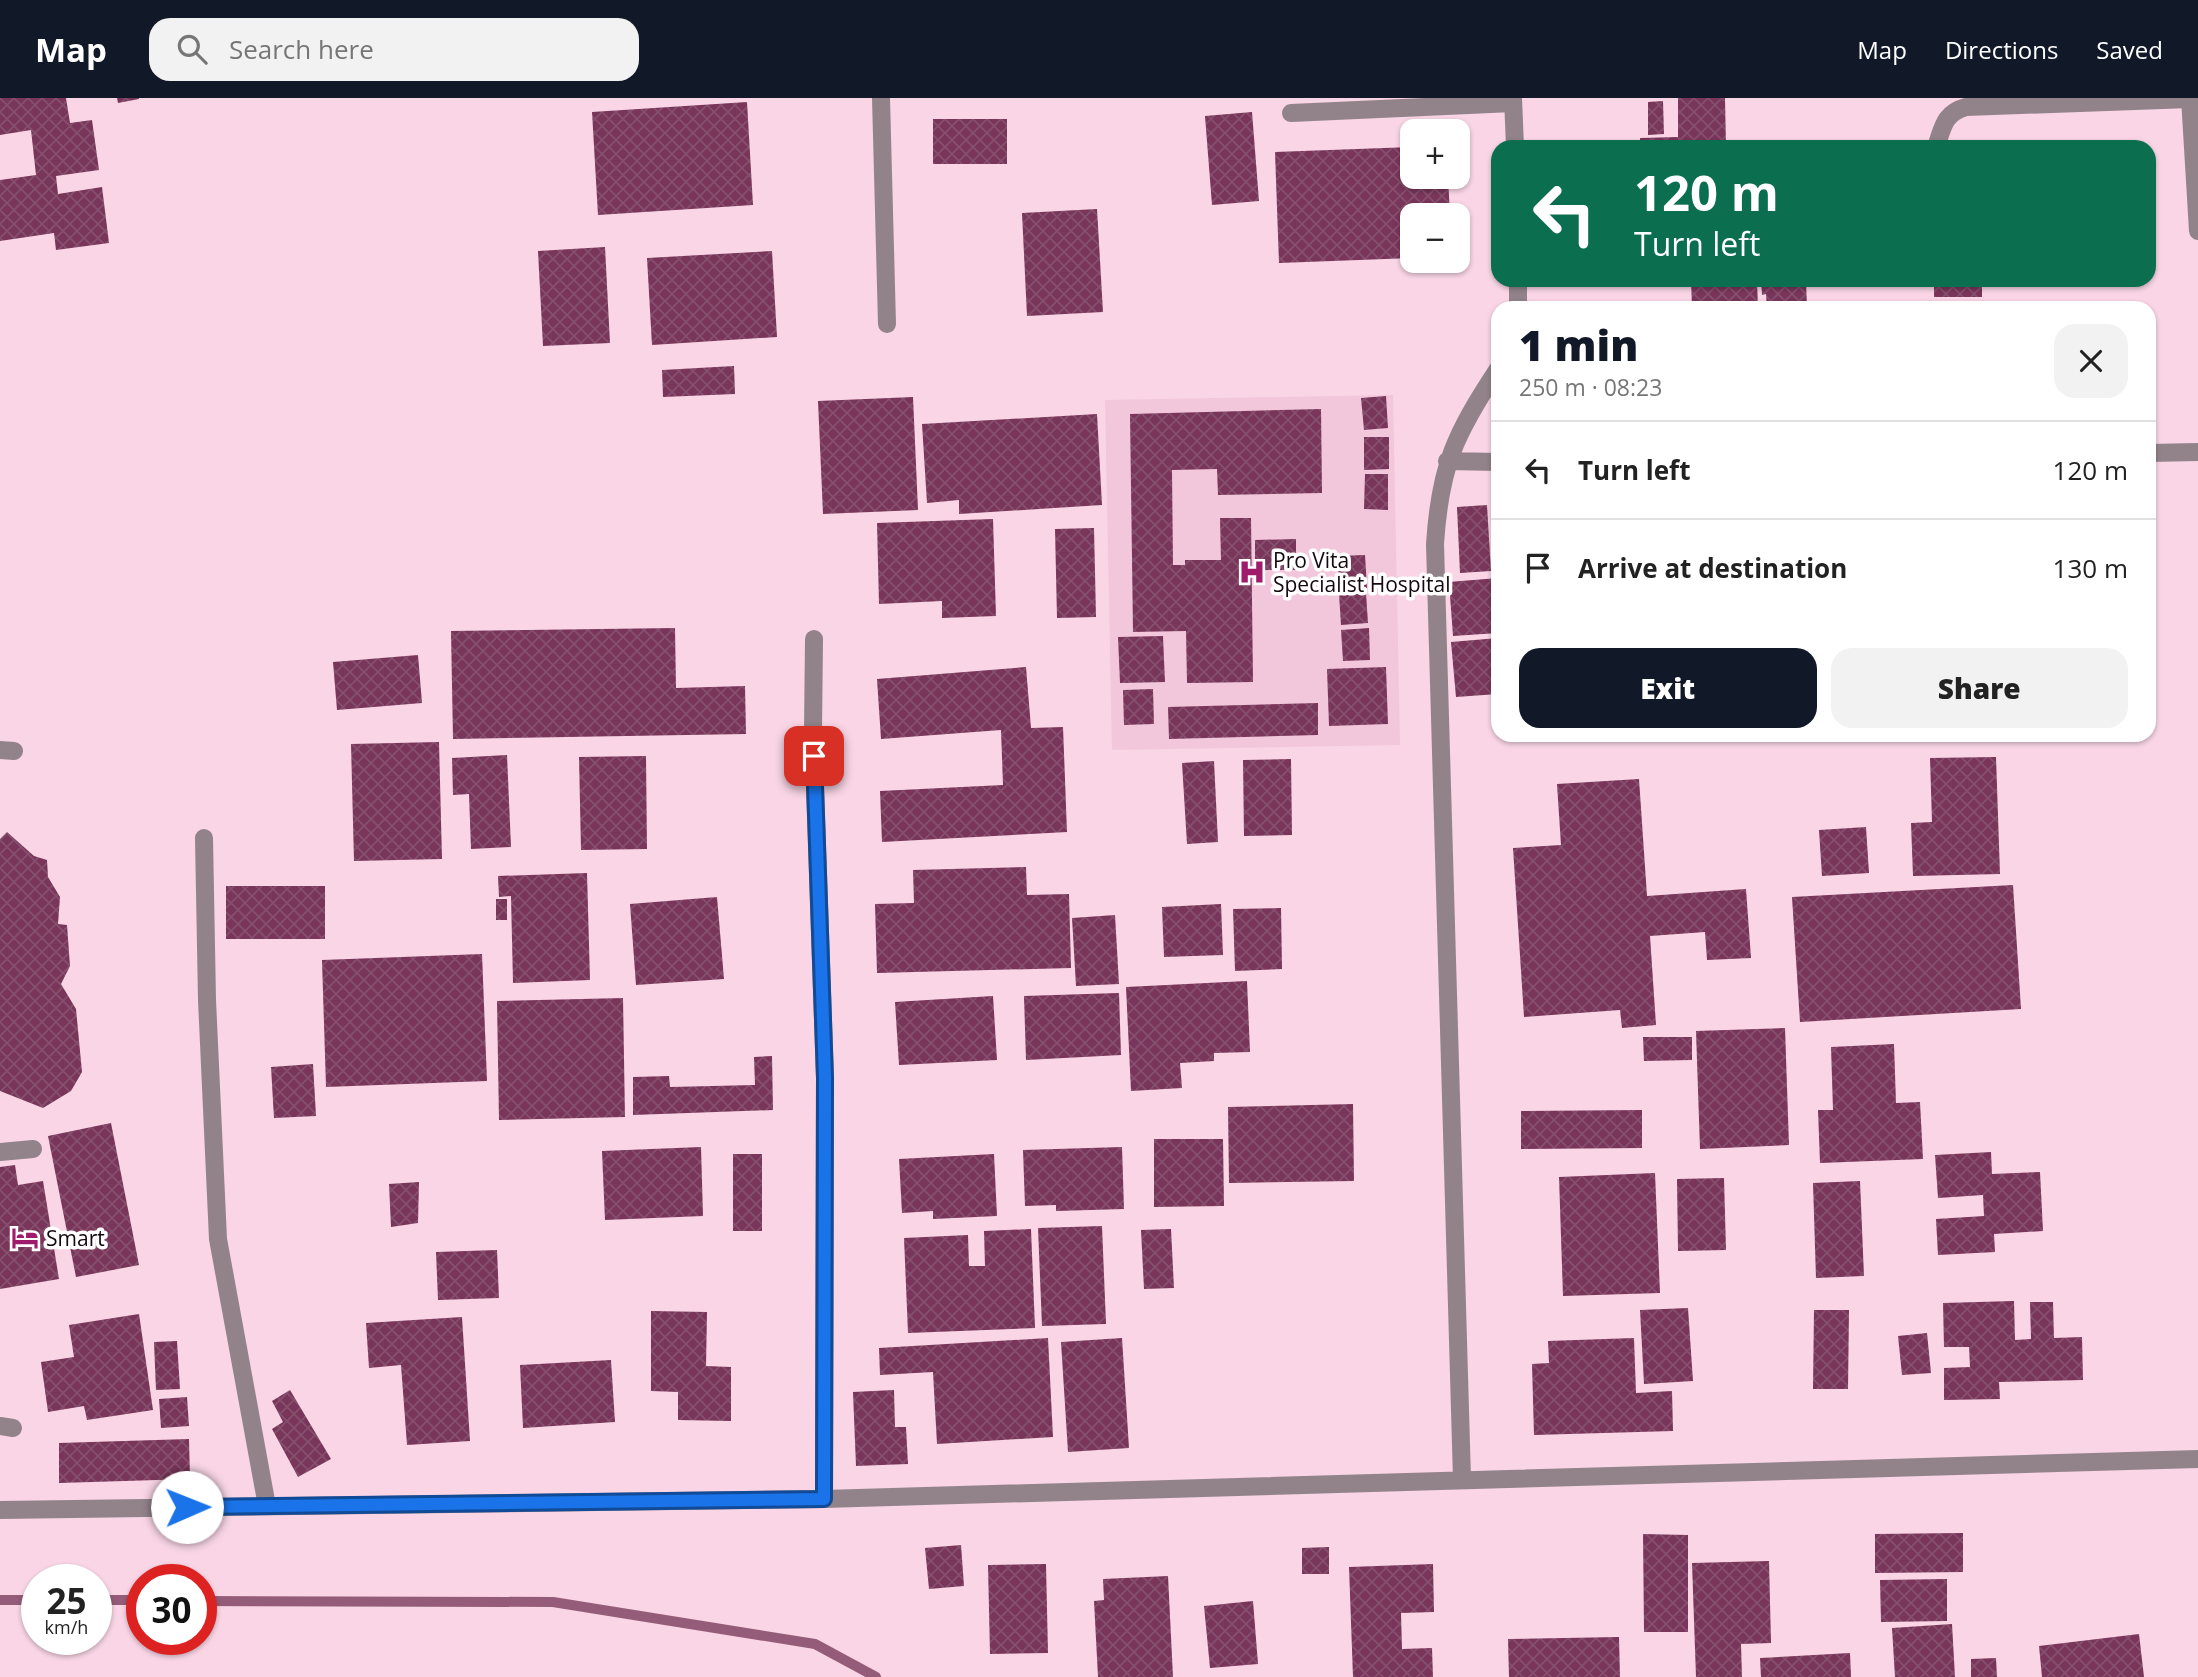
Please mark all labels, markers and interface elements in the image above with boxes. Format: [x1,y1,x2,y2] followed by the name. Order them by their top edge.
[149,18,639,81] search box
[35,27,107,72] text: Map
[173,30,211,68] icon: search
[229,31,374,67] text: Search here
[1857,33,1907,66] text: Map
[1945,33,2058,66] text: Directions
[2096,33,2163,66] text: Saved
[1400,119,1470,273] map controls
[1400,119,1470,189] button: +
[1634,159,1779,225] text: 120 m
[1519,168,1610,259] icon: left
[1400,203,1470,273] button: −
[1634,222,1760,265] text: Turn left
[1519,316,1638,373] text: 1 min
[2054,324,2128,398] button: close
[1519,371,1662,403] text: 250 m · 08:23
[1519,451,1557,489] icon: left
[1578,452,1690,488] text: Turn left
[2053,452,2128,488] text: 120 m
[1273,546,1450,598] place label: Pro Vita Specialist Hospital
[1519,549,1557,587] icon: arrive
[1578,550,1847,586] text: Arrive at destination
[2053,550,2128,586] text: 130 m
[1237,557,1267,587] hospital icon: Pro Vita Specialist Hospital
[1519,648,1817,728] button: Exit
[1831,648,2128,728] button: Share
[784,726,844,786] pin
[795,737,833,775] icon: arrive
[10,1223,40,1253] hotel icon: Smart
[46,1224,105,1252] place label: Smart
[150,1470,224,1544] position arrow
[126,1564,217,1655] speed limit sign: 30
[46,1577,87,1624] text: 25
[45,1615,88,1639] text: km/h

